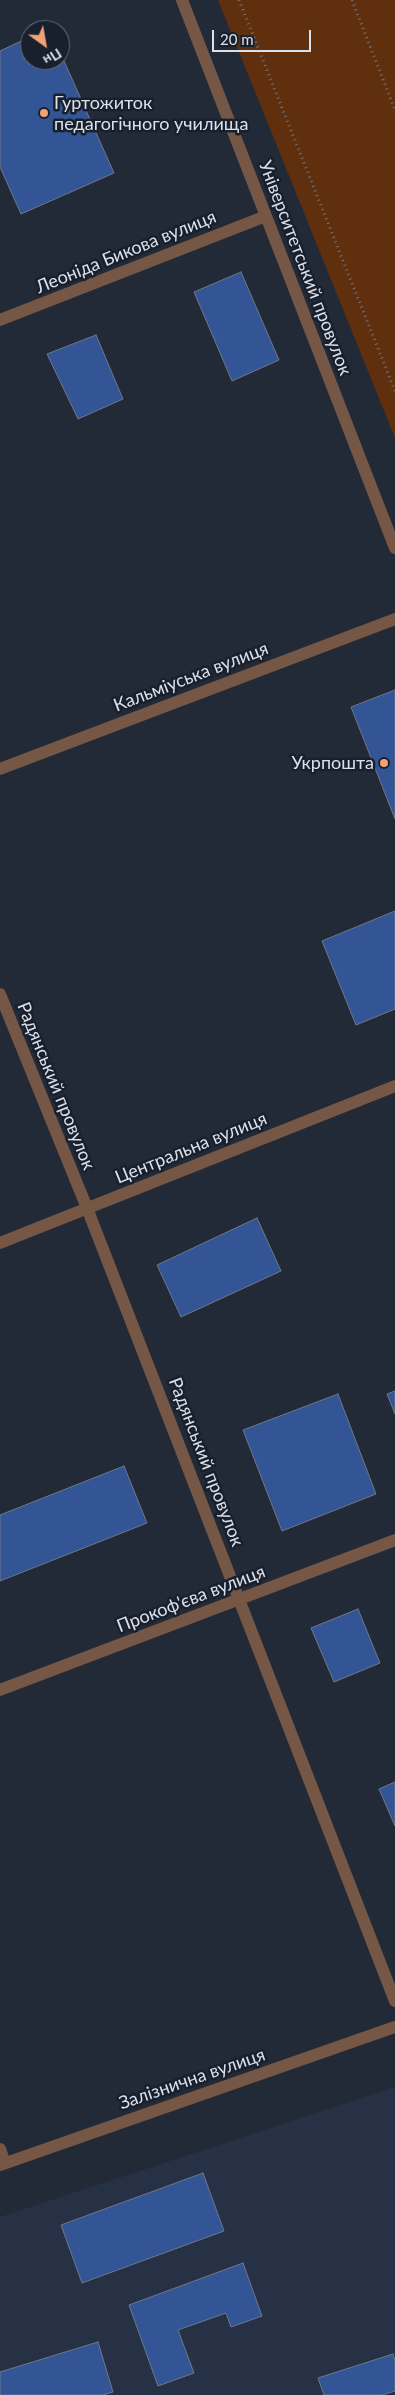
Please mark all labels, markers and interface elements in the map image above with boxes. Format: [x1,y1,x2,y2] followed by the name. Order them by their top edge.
[20,20,70,70] north arrow
[215,20,314,52] scale bar
[220,30,254,48] text: 20 m
[40,45,65,69] text: Пн
[54,92,248,134] place label: Гуртожиток педагогічного училища
[38,107,50,119] marker: Гуртожиток педагогічного училища
[254,158,356,378] street label: Університетський провулок
[33,206,219,298] street label: Леоніда Бикова вулиця
[111,638,271,716] street label: Кальміуська вулиця
[291,752,374,774] place label: Укрпошта
[378,757,390,769] marker: Укрпошта
[12,999,100,1173] street label: Радянський провулок
[112,1108,270,1188] street label: Центральна вулиця
[164,1375,248,1549] street label: Радянський провулок
[114,1561,268,1637] street label: Прокоф'єва вулиця
[116,2044,268,2114] street label: Залізнична вулиця

